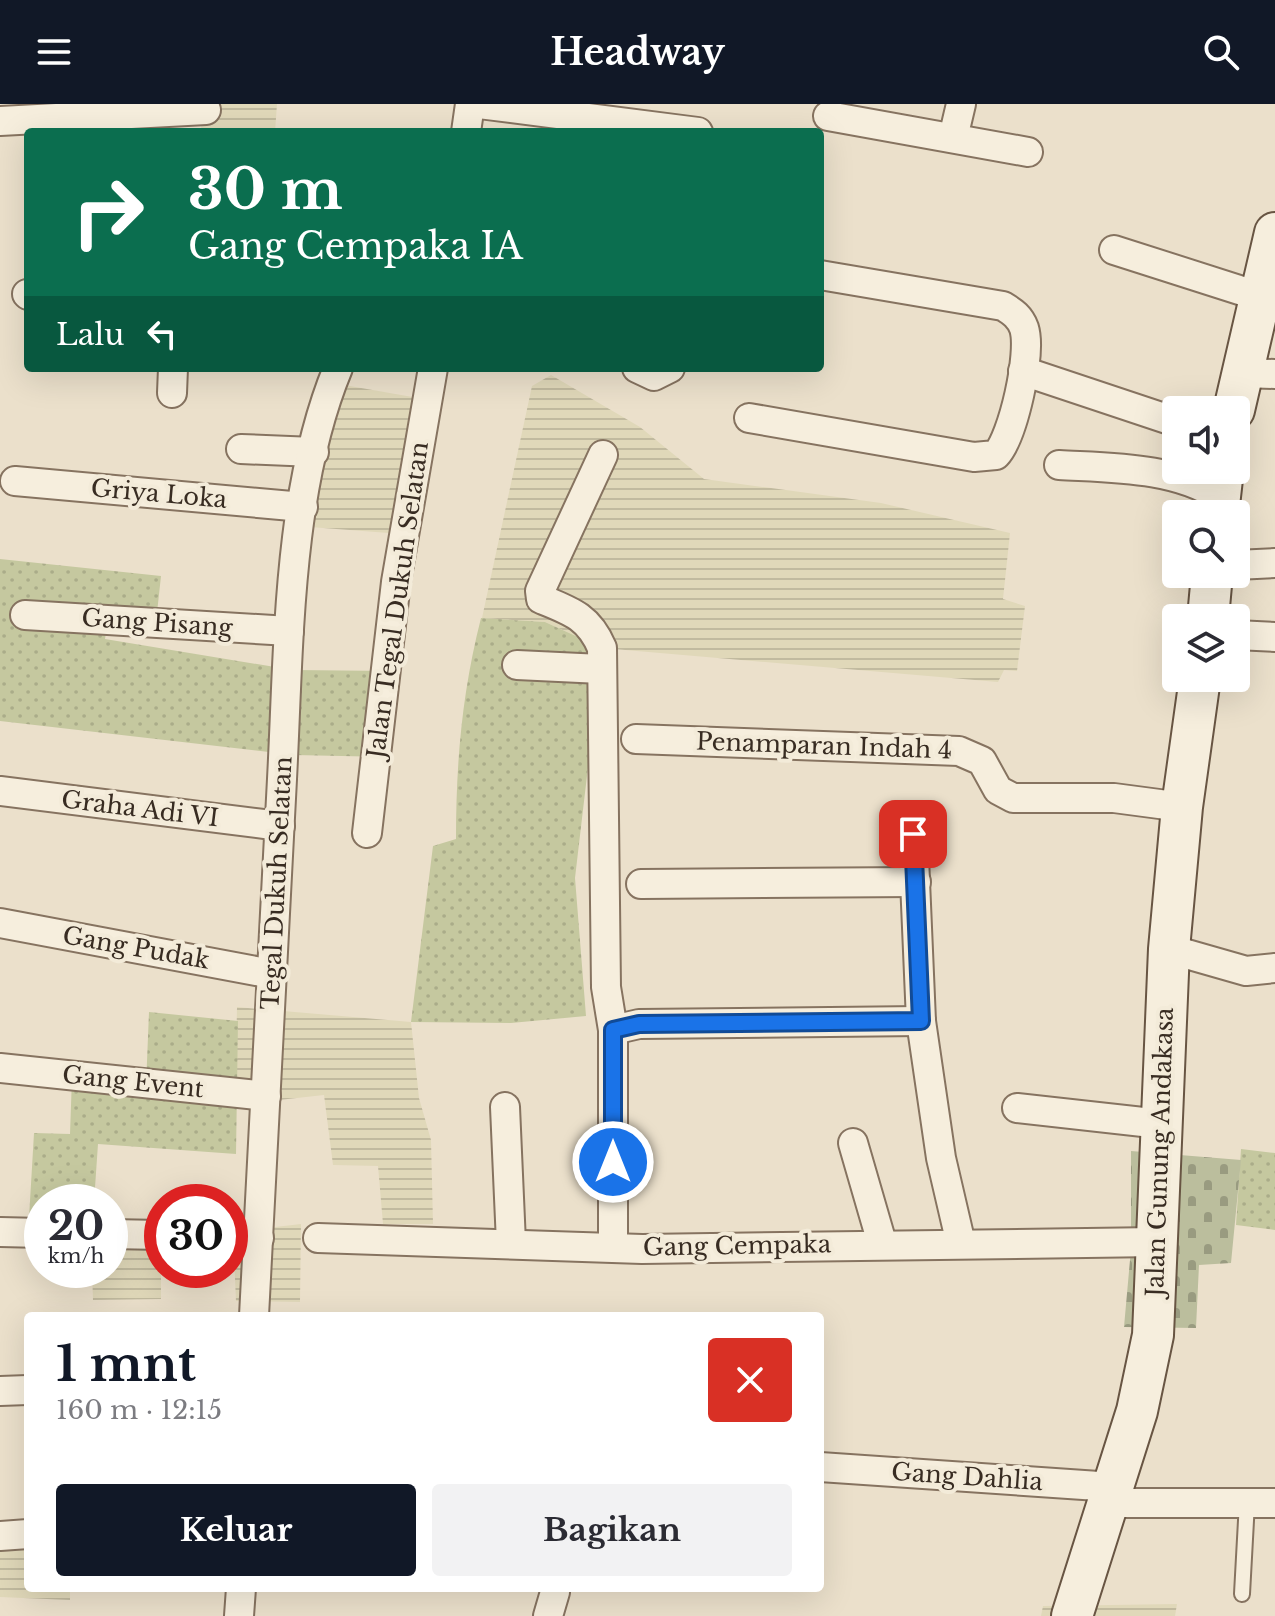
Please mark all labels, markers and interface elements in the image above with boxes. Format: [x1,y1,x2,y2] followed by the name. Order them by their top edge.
[32,30,76,74] icon: menu
[550,30,725,75] text: Headway
[1199,30,1243,74] icon: search
[188,155,343,224] text: 30 m
[56,160,160,264] icon: right
[188,224,523,269] text: Gang Cempaka IA
[140,312,184,356] icon: left
[56,316,124,353] text: Lalu
[1162,396,1250,692] map controls
[1162,396,1250,484] button: sound
[361,440,434,763] street label: Jalan Tegal Dukuh Selatan
[90,473,229,514] street label: Griya Loka
[1162,500,1250,588] button: search
[80,603,234,642] street label: Gang Pisang
[1162,604,1250,692] button: layers
[695,727,953,764] street label: Penamparan Indah 4
[255,756,298,1010] street label: Tegal Dukuh Selatan
[60,784,220,833] street label: Graha Adi VI
[879,800,947,868] pin
[891,812,935,856] icon: arrive
[60,920,212,975] street label: Gang Pudak
[1140,1006,1179,1300] street label: Jalan Gunung Andakasa
[61,1060,205,1103] street label: Gang Event
[571,1120,655,1204] position arrow
[144,1184,248,1288] speed limit sign: 30
[48,1201,104,1251] text: 20
[643,1229,832,1262] street label: Gang Cempaka
[48,1244,104,1268] text: km/h
[56,1334,196,1394] text: 1 mnt
[708,1338,792,1422] button: close
[56,1394,222,1426] text: 160 m · 12:15
[890,1457,1044,1496] street label: Gang Dahlia
[56,1484,416,1576] button: Keluar
[432,1484,792,1576] button: Bagikan

